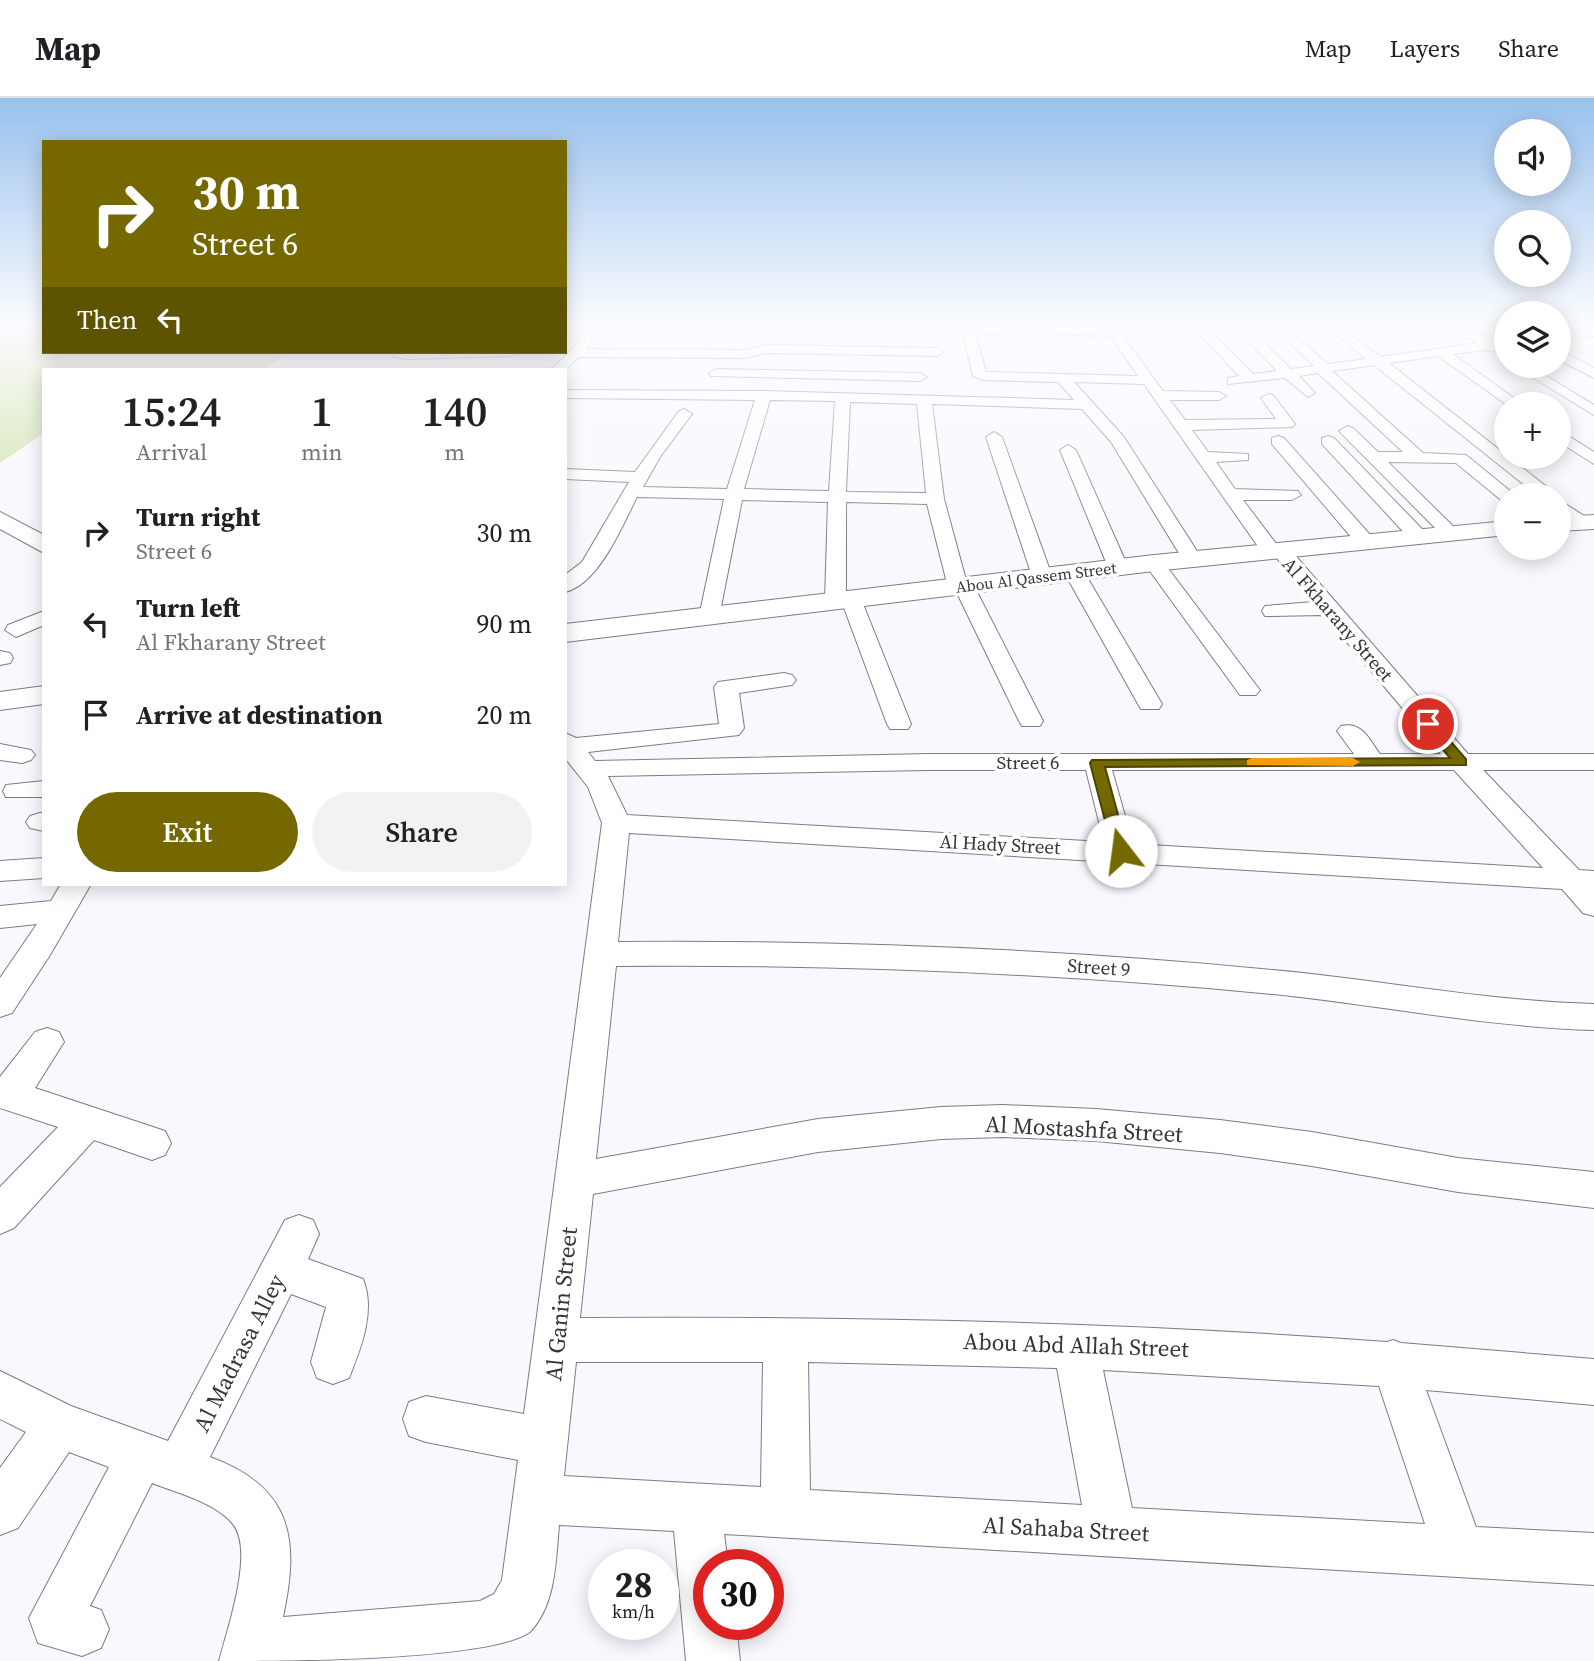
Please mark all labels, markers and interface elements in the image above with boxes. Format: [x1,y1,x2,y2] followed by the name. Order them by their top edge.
[35,26,101,71] text: Map
[1305,32,1352,65] text: Map
[1390,32,1460,65] text: Layers
[1498,32,1559,65] text: Share
[1494,119,1571,560] map controls
[1494,119,1571,196] button: sound
[192,158,300,225] text: 30 m
[77,168,168,259] icon: right
[1494,210,1571,287] button: search
[192,222,298,266] text: Street 6
[151,301,189,339] icon: left
[1494,301,1571,378] button: layers
[77,302,137,338] text: Then
[121,382,221,440] text: 15:24
[311,382,333,440] text: 1
[422,382,487,440] text: 140
[1494,392,1571,469] button: +
[136,436,207,468] text: Arrival
[301,436,342,468] text: min
[444,436,465,468] text: m
[1494,483,1571,560] button: −
[136,499,260,535] text: Turn right
[77,514,115,552] icon: right
[477,515,532,551] text: 30 m
[136,535,212,567] text: Street 6
[1277,551,1400,687] street label: Al Fkharany Street
[954,556,1118,598] street label: Abou Al Qassem Street
[136,590,240,626] text: Turn left
[77,605,115,643] icon: left
[477,606,532,642] text: 90 m
[136,626,326,658] text: Al Fkharany Street
[1398,694,1458,754] pin
[77,696,115,734] icon: arrive
[136,697,383,733] text: Arrive at destination
[477,697,532,733] text: 20 m
[1409,705,1447,743] icon: arrive
[996,749,1060,775] street label: Street 6
[77,792,298,872] button: Exit
[312,792,532,872] button: Share
[1084,814,1158,888] position arrow
[939,828,1062,860] street label: Al Hady Street
[1067,952,1131,982] street label: Street 9
[984,1108,1184,1150] street label: Al Mostashfa Street
[537,1225,585,1382] street label: Al Ganin Street
[185,1268,293,1437] street label: Al Madrasa Alley
[963,1325,1190,1365] street label: Abou Abd Allah Street
[982,1509,1150,1549] street label: Al Sahaba Street
[693,1549,784,1640] speed limit sign: 30
[615,1561,652,1609] text: 28
[612,1599,655,1624] text: km/h

